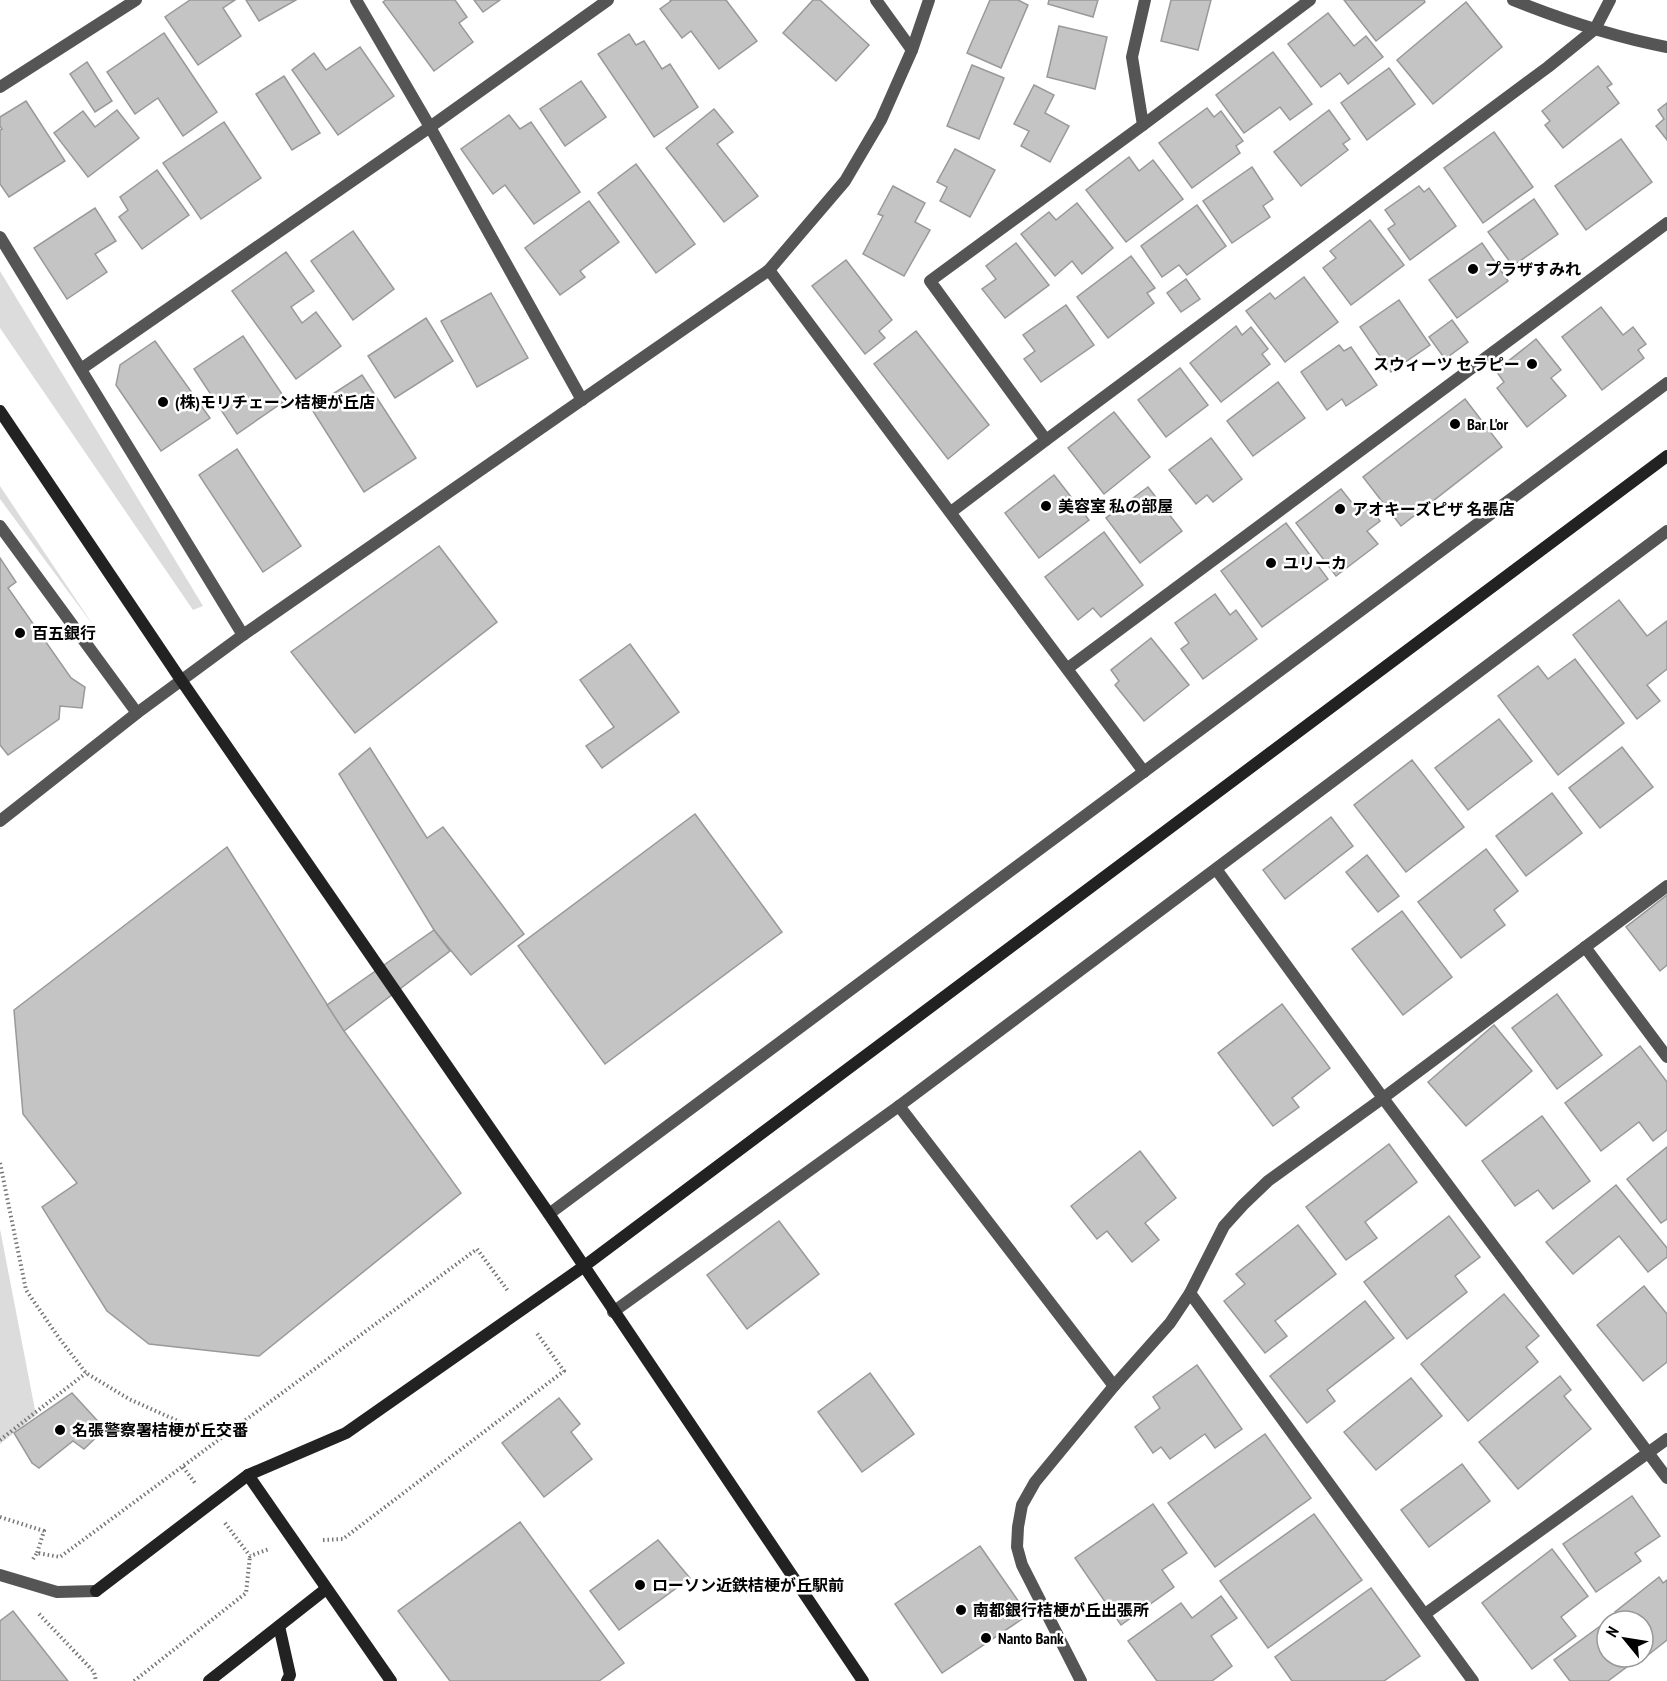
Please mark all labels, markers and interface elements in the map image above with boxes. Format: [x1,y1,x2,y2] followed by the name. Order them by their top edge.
[1485,259,1581,279] place label: プラザすみれ
[1466,262,1480,276] marker: プラザすみれ
[1373,354,1520,374] place label: スウィーツ セラピー
[1525,357,1539,371] marker: スウィーツ セラピー
[175,392,375,412] place label: (株)モリチェーン桔梗が丘店
[156,395,170,409] marker: (株)モリチェーン桔梗が丘店
[1467,414,1508,434] place label: Bar L'or
[1448,417,1462,431] marker: Bar L'or
[1058,496,1173,516] place label: 美容室 私の部屋
[1039,499,1053,513] marker: 美容室 私の部屋
[1352,499,1514,519] place label: アオキーズピザ 名張店
[1333,502,1347,516] marker: アオキーズピザ 名張店
[1283,553,1347,573] place label: ユリーカ
[1264,556,1278,570] marker: ユリーカ
[32,623,96,643] place label: 百五銀行
[13,626,27,640] marker: 百五銀行
[72,1420,248,1440] place label: 名張警察署桔梗が丘交番
[53,1423,67,1437] marker: 名張警察署桔梗が丘交番
[652,1575,844,1595] place label: ローソン近鉄桔梗が丘駅前
[633,1578,647,1592] marker: ローソン近鉄桔梗が丘駅前
[973,1600,1149,1620] place label: 南都銀行桔梗が丘出張所
[954,1603,968,1617] marker: 南都銀行桔梗が丘出張所
[1595,1609,1655,1669] north arrow
[1601,1623,1623,1640] text: N
[998,1628,1064,1648] place label: Nanto Bank
[979,1631,993,1645] marker: Nanto Bank

